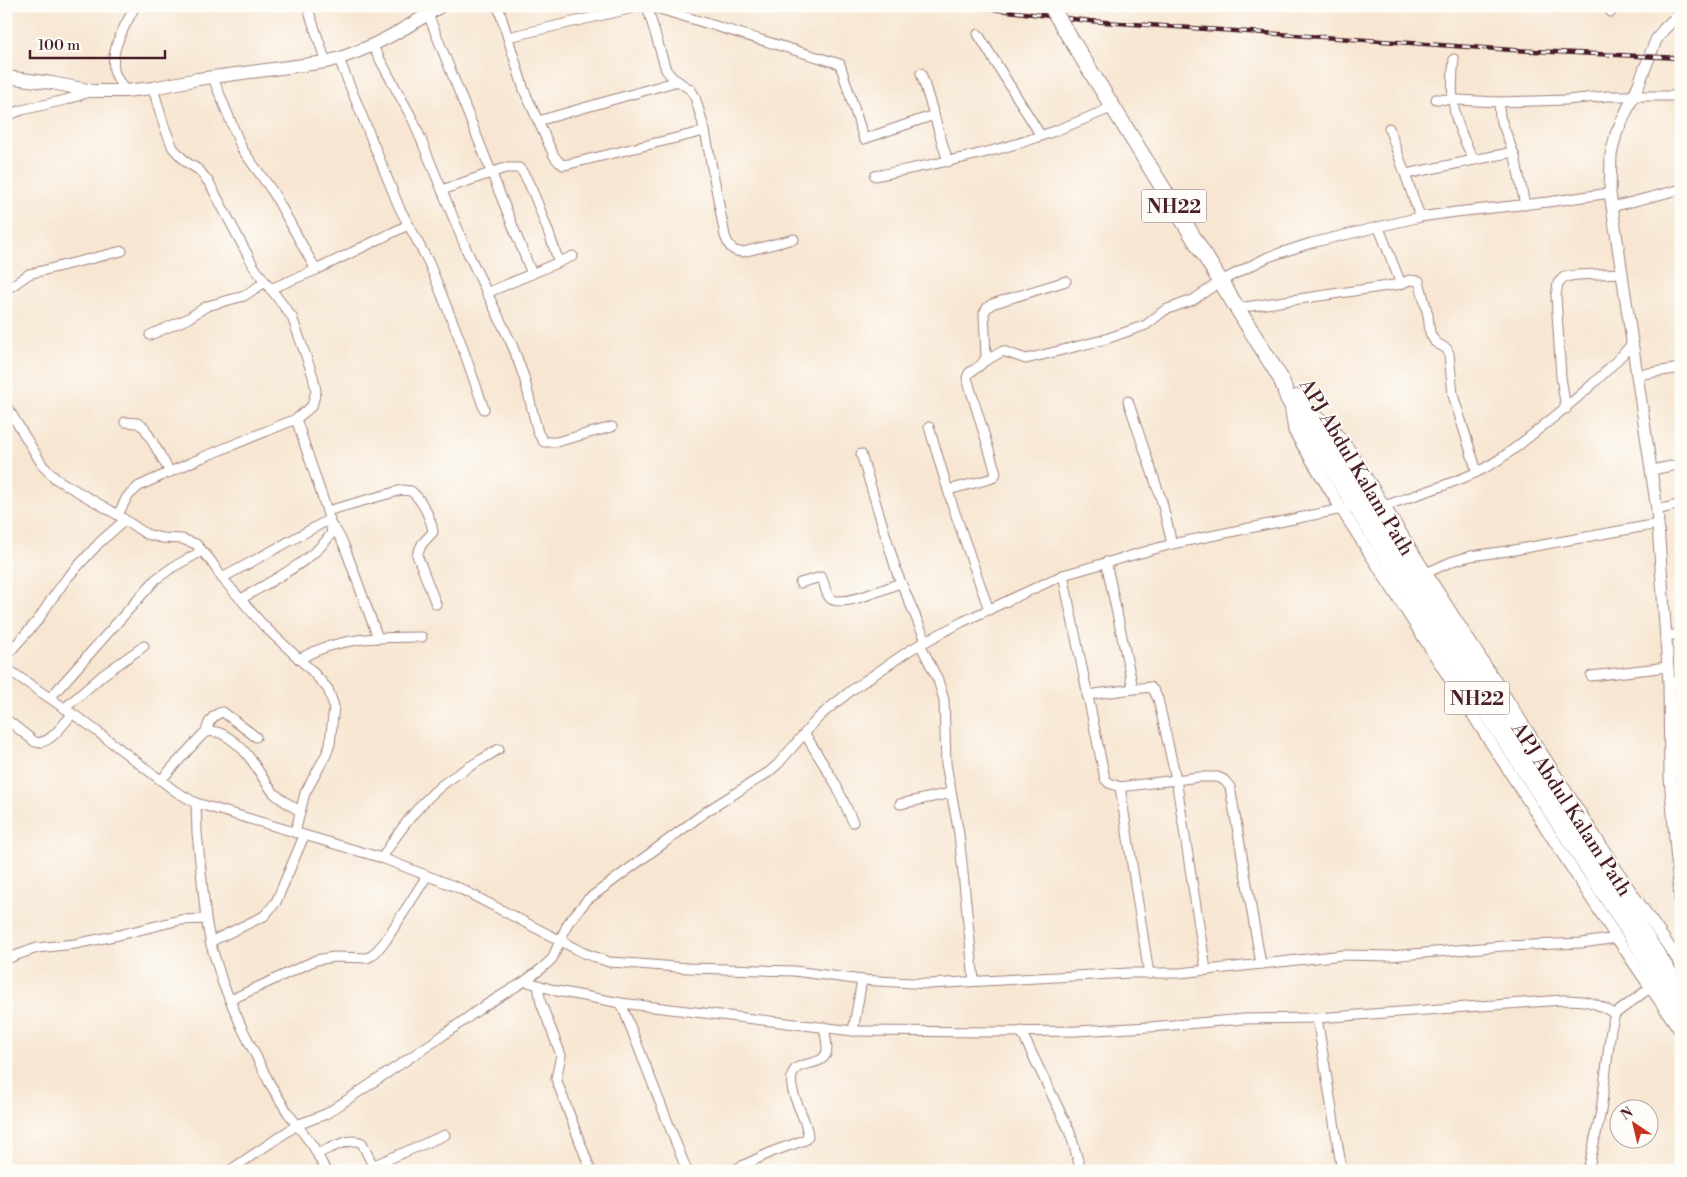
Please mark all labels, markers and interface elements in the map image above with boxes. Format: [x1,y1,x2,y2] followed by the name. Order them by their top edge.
[30,28,165,60] scale bar
[38,36,80,55] text: 100 m
[1142,190,1206,222] road number: NH22
[1292,374,1419,561] street label: APJ Abdul Kalam Path
[1444,681,1510,714] road number: NH22
[1505,717,1636,902] street label: APJ Abdul Kalam Path
[1610,1100,1660,1150] north arrow
[1617,1104,1637,1125] text: N

